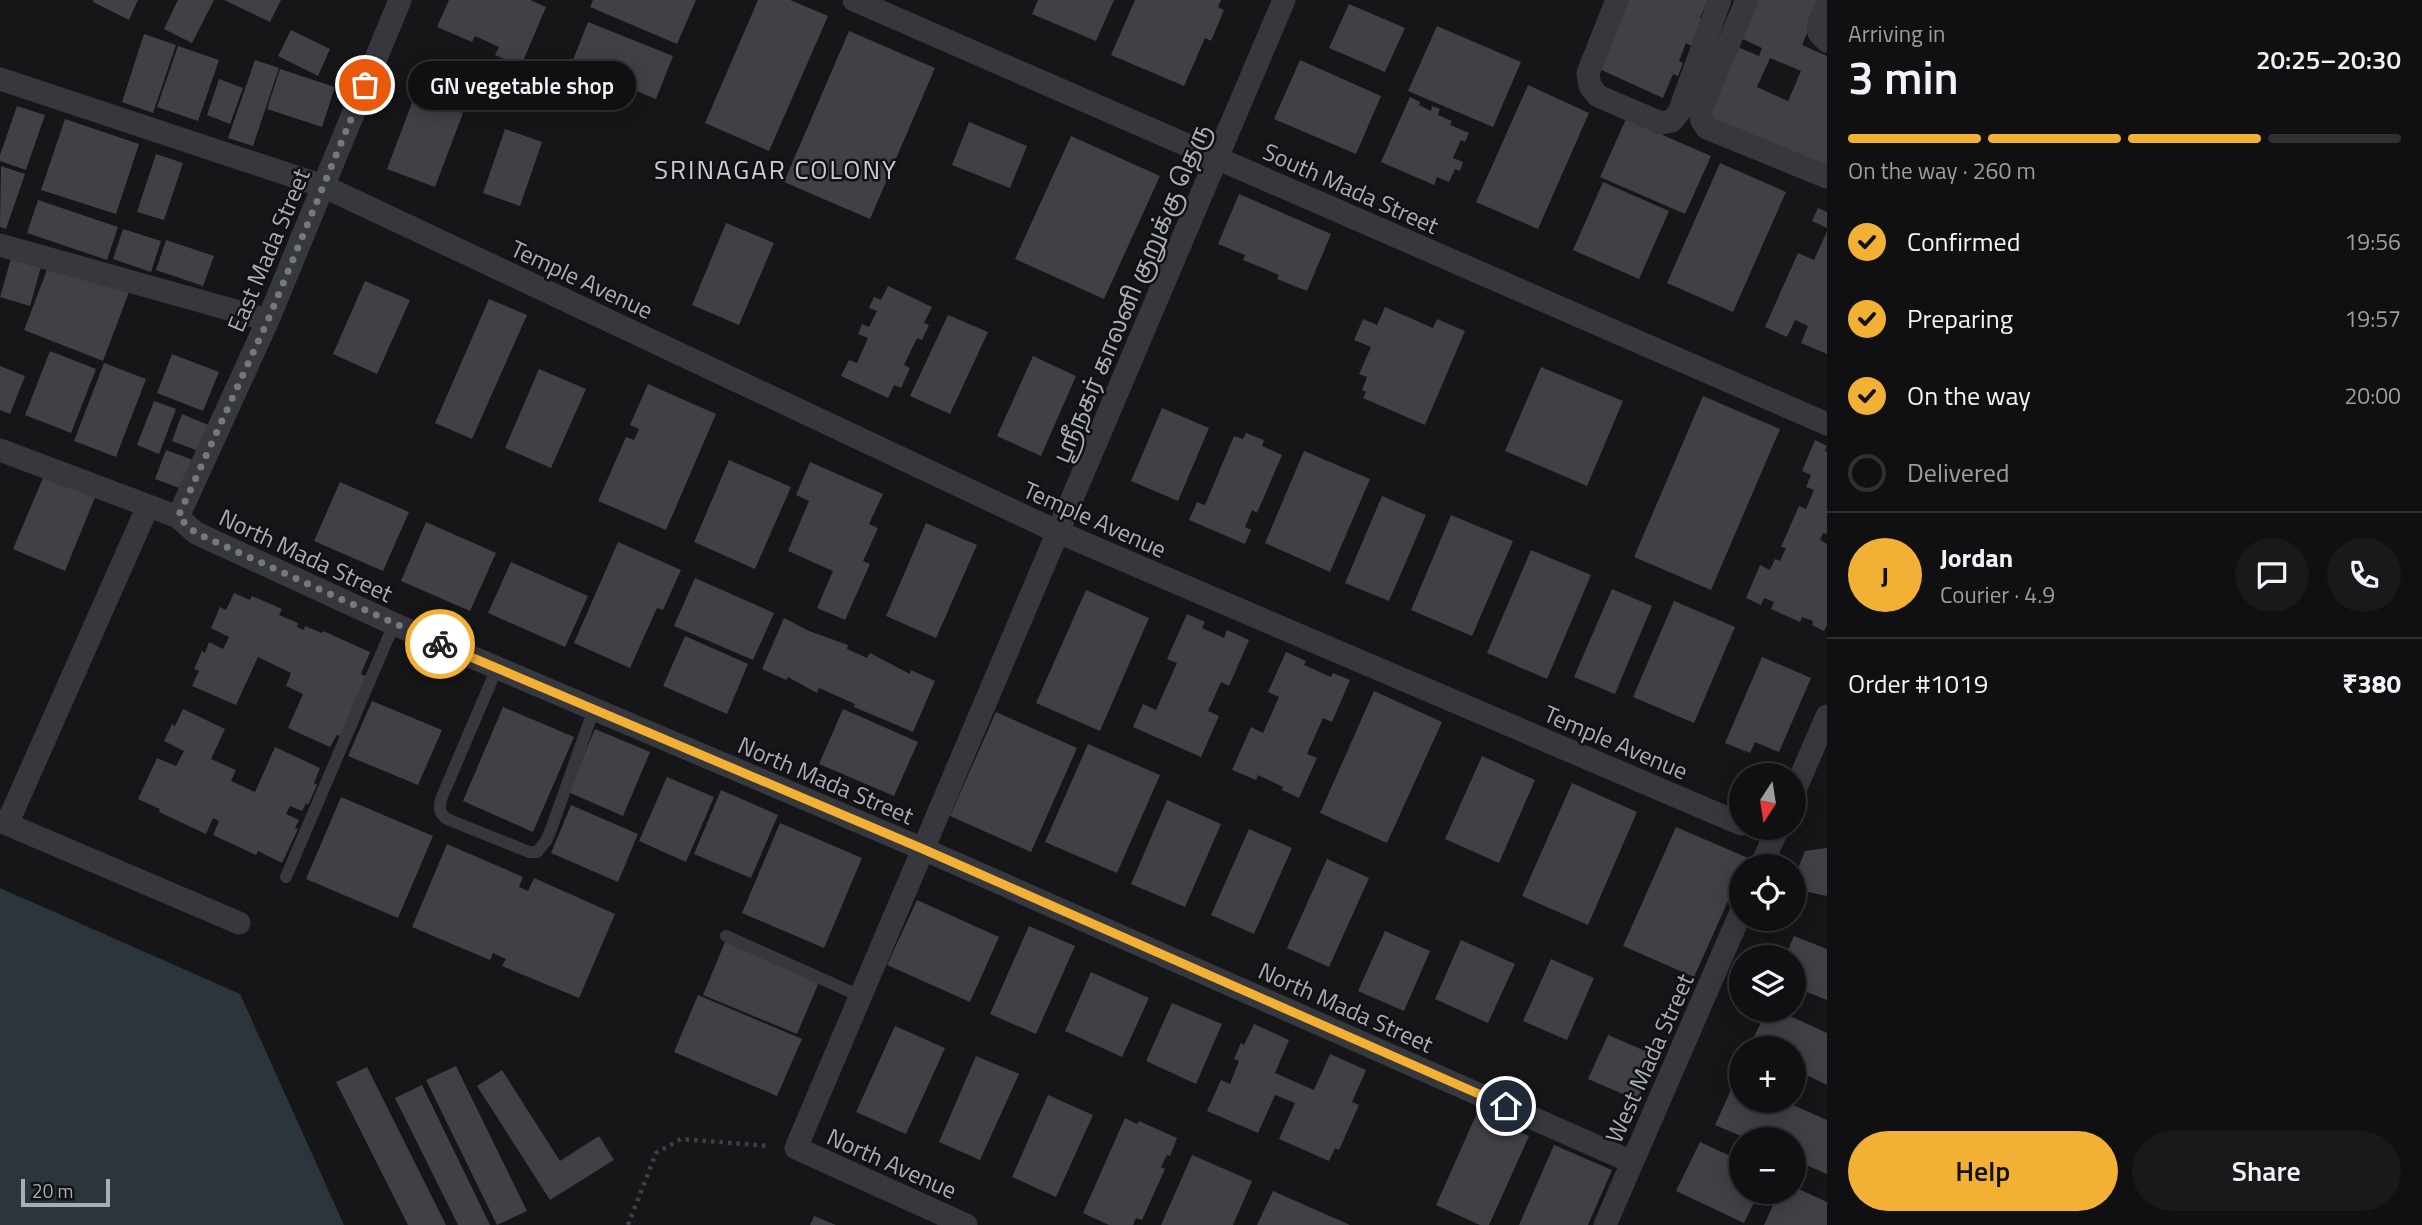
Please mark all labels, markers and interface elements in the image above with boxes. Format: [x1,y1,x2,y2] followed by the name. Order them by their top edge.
[1848,16,1945,51] text: Arriving in
[2256,40,2401,79] text: 20:25–20:30
[1848,42,1959,112] text: 3 min
[335,55,395,115] pin
[407,60,634,110] callout: GN vegetable shop
[346,66,384,104] icon: bag
[430,68,614,103] text: GN vegetable shop
[1043,118,1219,468] street label: ஸ்ரீநகர் காலனி குறுக்கு தெரு
[1257,133,1445,243] street label: South Mada Street
[654,150,898,189] district label: SRINAGAR COLONY
[1848,153,2036,188] text: On the way · 260 m
[217,162,319,337] street label: East Mada Street
[1907,222,2021,261] text: Confirmed
[1848,223,1886,261] icon: check
[2344,224,2401,259] text: 19:56
[505,230,659,328] street label: Temple Avenue
[1907,299,2013,338] text: Preparing
[1848,300,1886,338] icon: check
[2344,301,2401,336] text: 19:57
[1907,376,2031,415] text: On the way
[1848,377,1886,415] icon: check
[2344,378,2401,413] text: 20:00
[1907,453,2010,492] text: Delivered
[1018,471,1172,567] street label: Temple Avenue
[213,499,399,611] street label: North Mada Street
[1940,538,2013,577] text: Jordan
[2235,538,2309,612] button: chat
[2327,538,2401,612] button: phone
[1881,556,1889,595] text: J
[1940,577,2055,612] text: Courier · 4.9
[405,609,475,679] courier
[421,625,459,663] icon: bike
[1848,664,1988,703] text: Order #1019
[2342,664,2401,703] text: ₹380
[1538,695,1694,789] street label: Temple Avenue
[733,727,920,833] street label: North Mada Street
[1729,763,1806,840] north arrow
[1729,763,1806,1204] map controls
[1729,854,1806,931] button: locate
[1729,945,1806,1022] button: layers
[1253,952,1440,1062] street label: North Mada Street
[1596,967,1703,1148] street label: West Mada Street
[1729,1036,1806,1113] button: +
[1476,1076,1536,1136] pin
[1487,1087,1525,1125] icon: home
[821,1118,963,1208] street label: North Avenue
[1729,1127,1806,1204] button: −
[1848,1131,2118,1211] button: Help
[2132,1131,2401,1211] button: Share
[21,1176,110,1208] scale bar
[32,1176,73,1205] text: 20 m

